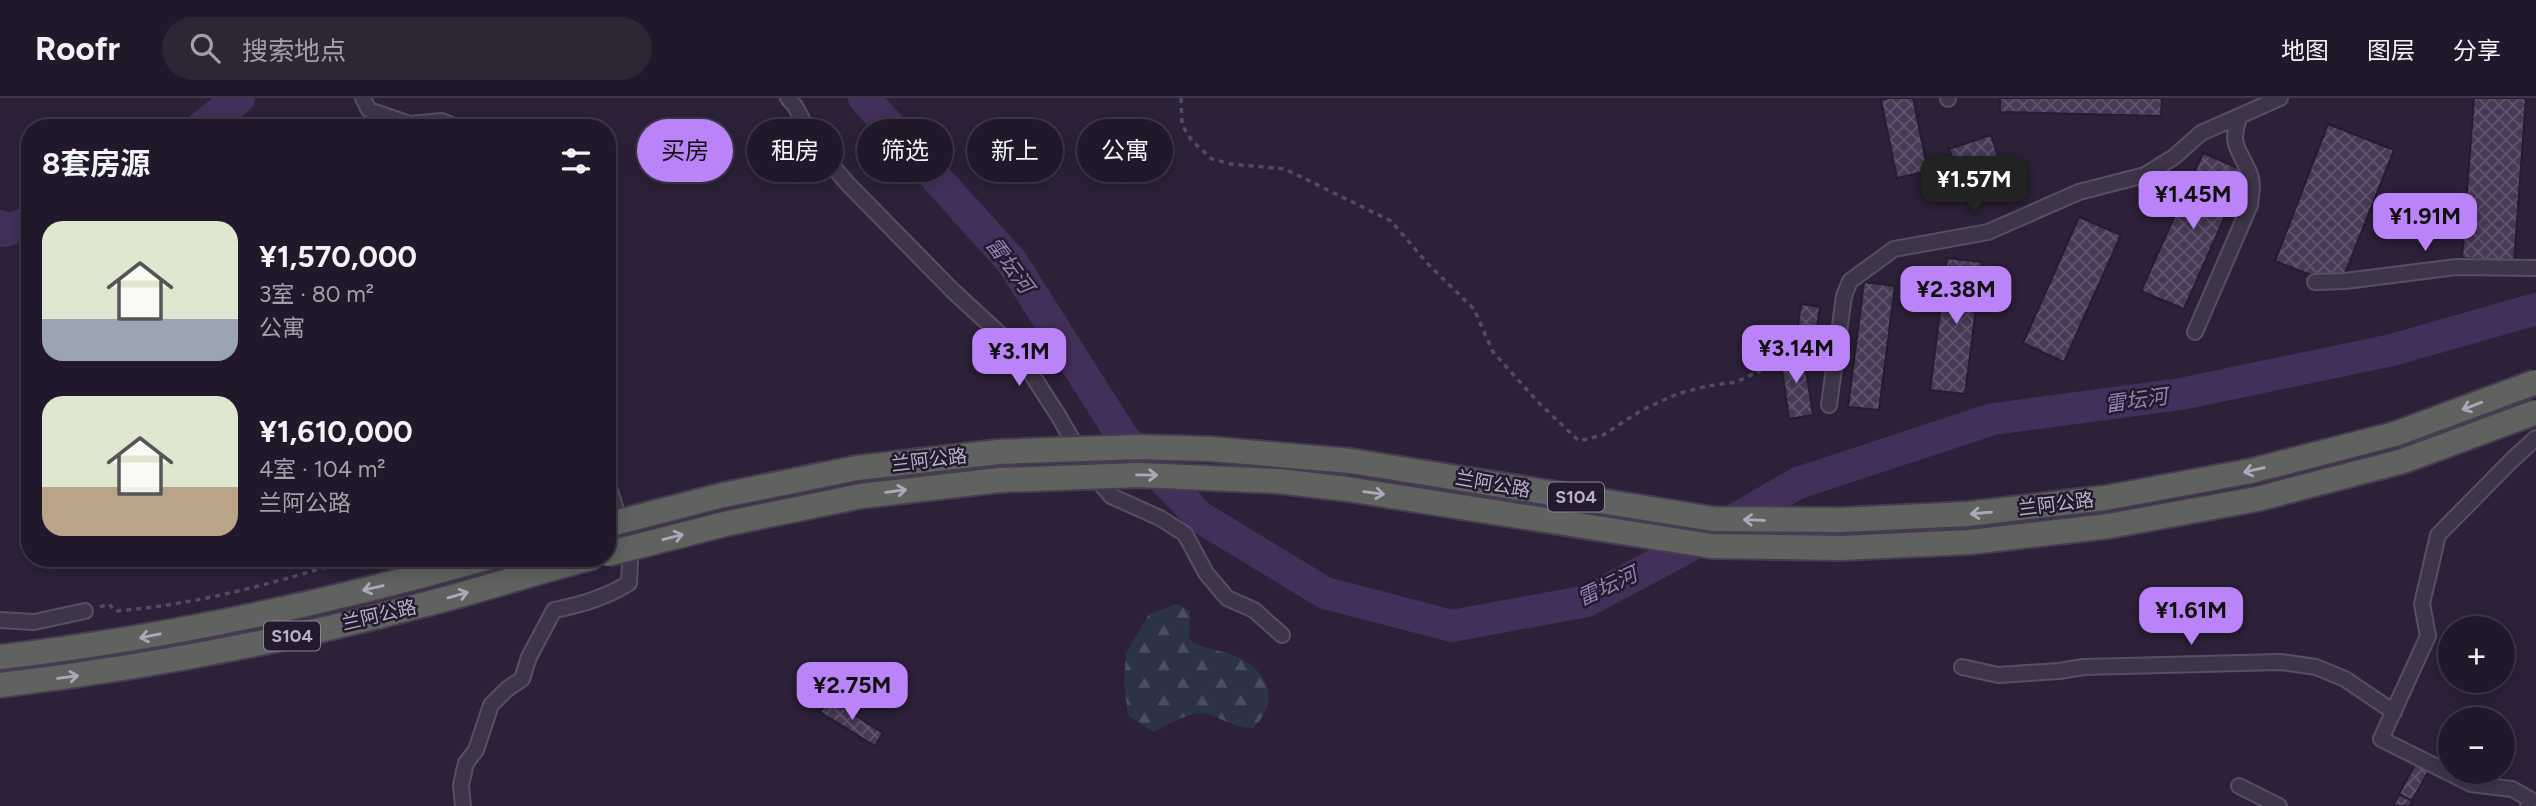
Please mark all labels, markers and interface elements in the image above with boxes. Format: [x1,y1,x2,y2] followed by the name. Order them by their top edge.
[162,17,652,80] search box
[35,29,120,68] text: Roofr
[186,29,224,67] icon: search
[242,35,346,67] text: 搜索地点
[2281,36,2329,65] text: 地图
[2367,36,2415,65] text: 图层
[2453,36,2501,65] text: 分享
[637,119,733,182] chip: 买房
[747,119,843,182] chip: 租房
[857,119,953,182] chip: 筛选
[967,119,1063,182] chip: 新上
[1077,119,1173,182] chip: 公寓
[557,142,595,180] icon: filters
[42,145,150,182] text: 8套房源
[1917,156,2031,216] pin: ¥1.57M
[1937,165,2011,193] text: ¥1.57M
[2136,172,2250,231] pin: ¥1.45M
[2155,180,2231,208] text: ¥1.45M
[2368,194,2482,253] pin: ¥1.91M
[2389,202,2461,230] text: ¥1.91M
[981,232,1041,301] water label: 雷坛河
[259,238,417,275] text: ¥1,570,000
[98,249,182,333] icon: home
[1899,266,2013,326] pin: ¥2.38M
[1916,275,1996,303] text: ¥2.38M
[259,280,374,308] text: 3室 · 80 m²
[259,314,305,342] text: 公寓
[1739,326,1853,385] pin: ¥3.14M
[970,328,1068,388] pin: ¥3.1M
[1758,334,1834,362] text: ¥3.14M
[988,337,1050,365] text: ¥3.1M
[2103,383,2173,417] water label: 雷坛河
[2462,401,2484,413] one-way arrow
[259,413,413,450] text: ¥1,610,000
[98,424,182,508] icon: home
[890,444,968,476] street label: 兰阿公路
[259,455,386,483] text: 4室 · 104 m²
[2243,464,2266,478] one-way arrow
[1454,466,1532,502] street label: 兰阿公路
[1136,468,1159,482] one-way arrow
[1548,482,1604,512] road number: S104
[884,485,907,498] one-way arrow
[1362,487,1385,500] one-way arrow
[2017,488,2095,520] street label: 兰阿公路
[259,489,351,517] text: 兰阿公路
[1970,507,1993,520] one-way arrow
[1743,513,1766,526] one-way arrow
[662,530,684,543] one-way arrow
[1573,560,1644,611] water label: 雷坛河
[362,582,385,595] one-way arrow
[446,588,469,601] one-way arrow
[2134,588,2248,647] pin: ¥1.61M
[339,595,419,635] street label: 兰阿公路
[2155,596,2227,624] text: ¥1.61M
[2438,616,2515,784] map controls
[2438,616,2515,693] button: +
[264,622,320,650] road number: S104
[139,629,162,643] one-way arrow
[795,662,909,722] pin: ¥2.75M
[56,670,79,683] one-way arrow
[813,671,891,699] text: ¥2.75M
[2438,707,2515,784] button: −

